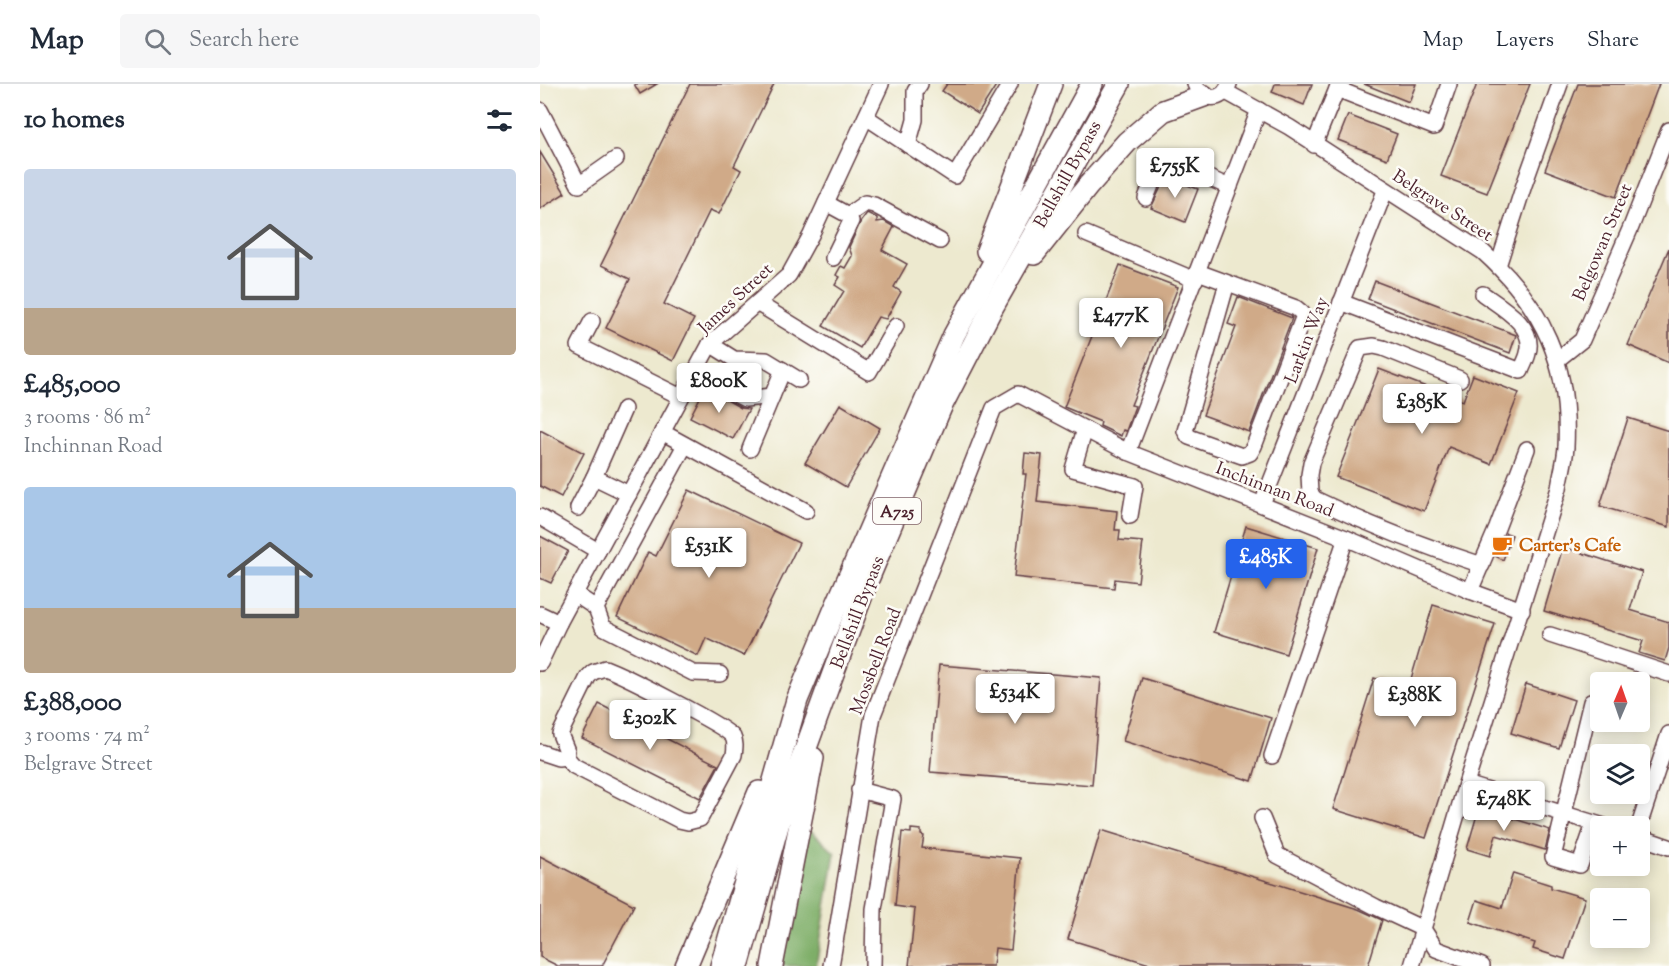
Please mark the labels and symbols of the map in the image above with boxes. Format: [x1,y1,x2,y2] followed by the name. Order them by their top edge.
[1029,117,1109,233] street label: Bellshill Bypass
[1133,148,1217,199] pin: £755K
[1386,164,1497,249] street label: Belgrave Street
[1567,180,1640,305] street label: Belgowan Street
[692,258,780,342] street label: James Street
[1279,294,1336,388] street label: Larkin Way
[1079,298,1163,349] pin: £477K
[677,363,761,414] pin: £800K
[1380,384,1464,435] pin: £385K
[1211,456,1337,525] street label: Inchinnan Road
[873,498,921,524] road number: A725
[667,528,751,579] pin: £531K
[1490,533,1514,557] cafe icon: Carter's Cafe
[1519,534,1622,560] place label: Carter's Cafe
[1224,539,1308,590] pin: £485K
[825,552,892,673] street label: Bellshill Bypass
[845,605,909,719] street label: Mossbell Road
[1590,672,1650,732] north arrow
[973,674,1057,725] pin: £534K
[1373,677,1457,728] pin: £388K
[608,700,692,751] pin: £302K
[1462,781,1546,832] pin: £748K

